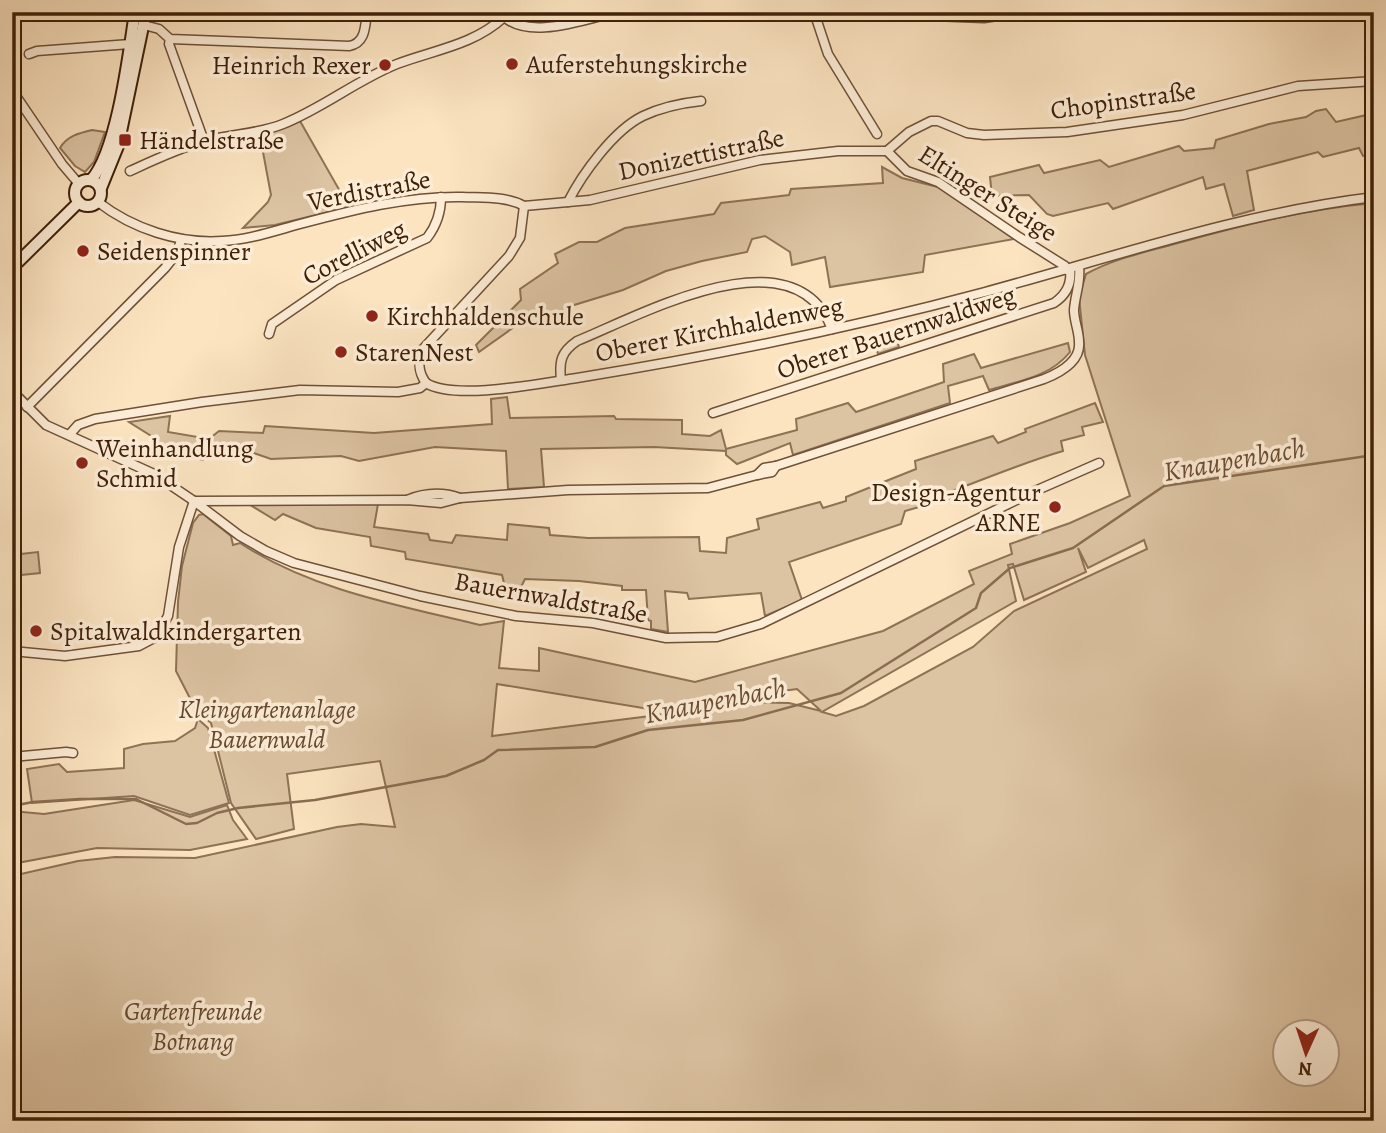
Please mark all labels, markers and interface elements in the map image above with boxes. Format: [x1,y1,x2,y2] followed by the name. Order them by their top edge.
[525,47,747,82] place label: Auferstehungskirche
[212,48,371,83] place label: Heinrich Rexer
[504,56,520,72] marker: Auferstehungskirche
[377,57,393,73] marker: Heinrich Rexer
[1048,73,1198,128] street label: Chopinstraße
[615,120,787,189] street label: Donizettistraße
[139,123,284,158] place label: Händelstraße
[117,132,133,148] marker: Händelstraße
[912,137,1064,250] street label: Eltinger Steige
[304,161,434,220] street label: Verdistraße
[296,211,412,294] street label: Corelliweg
[97,234,251,269] place label: Seidenspinner
[75,243,91,259] marker: Seidenspinner
[772,277,1020,388] street label: Oberer Bauernwaldweg
[592,288,846,371] street label: Oberer Kirchhaldenweg
[386,299,584,334] place label: Kirchhaldenschule
[364,308,380,324] marker: Kirchhaldenschule
[355,335,474,370] place label: StarenNest
[333,344,349,360] marker: StarenNest
[1160,429,1308,491] water label: Knaupenbach
[95,431,253,496] place label: Weinhandlung Schmid
[74,455,90,471] marker: Weinhandlung Schmid
[871,475,1041,540] place label: Design-Agentur ARNE
[1047,499,1063,515] marker: Design-Agentur ARNE
[452,563,650,632] street label: Bauernwaldstraße
[50,614,302,649] place label: Spitalwaldkindergarten
[28,623,44,639] marker: Spitalwaldkindergarten
[641,669,789,733] water label: Knaupenbach
[178,692,356,757] park label: Kleingartenanlage Bauernwald
[124,994,262,1059] park label: Gartenfreunde Botnang
[1270,1018,1340,1088] north arrow
[1297,1056,1313,1082] text: N

